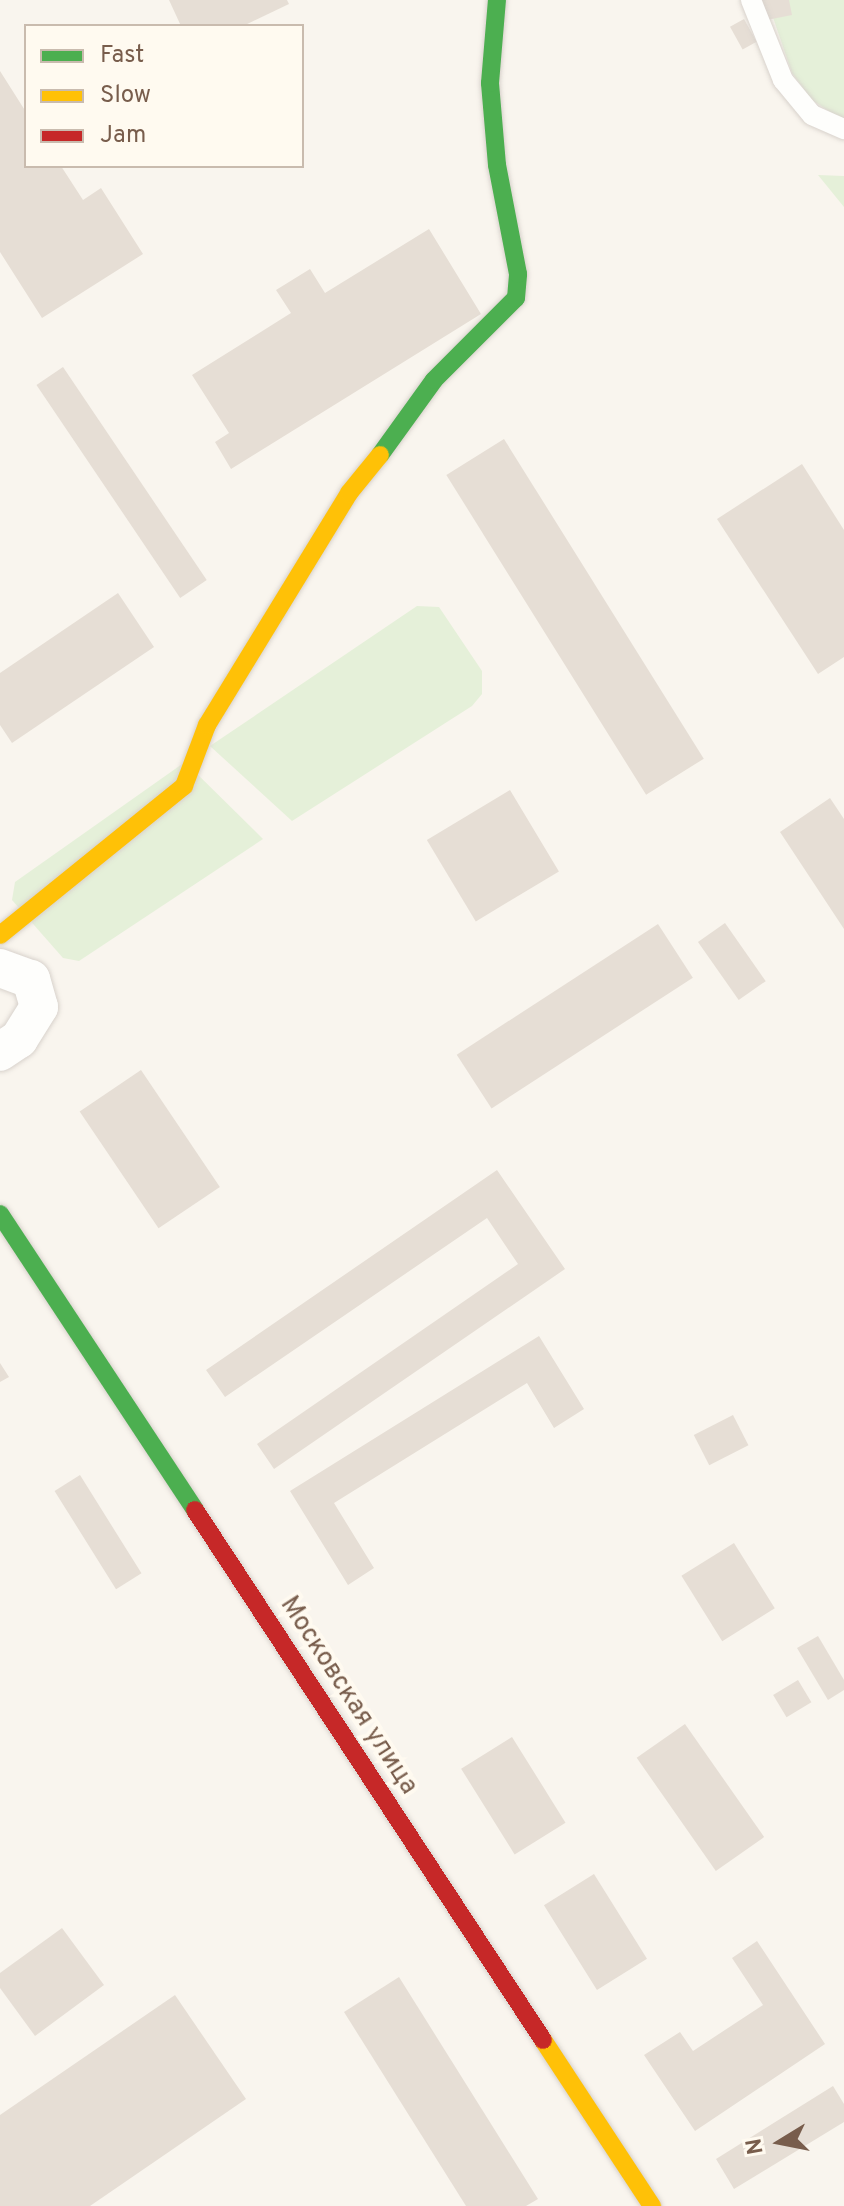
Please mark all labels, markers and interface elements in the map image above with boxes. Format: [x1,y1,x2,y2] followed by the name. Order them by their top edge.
[24,24,304,168] legend
[100,41,144,71] text: Fast
[100,81,151,111] text: Slow
[100,121,146,151] text: Jam
[272,1591,424,1801] street label: Московская улица
[740,2102,820,2182] north arrow
[741,2136,771,2156] text: N

